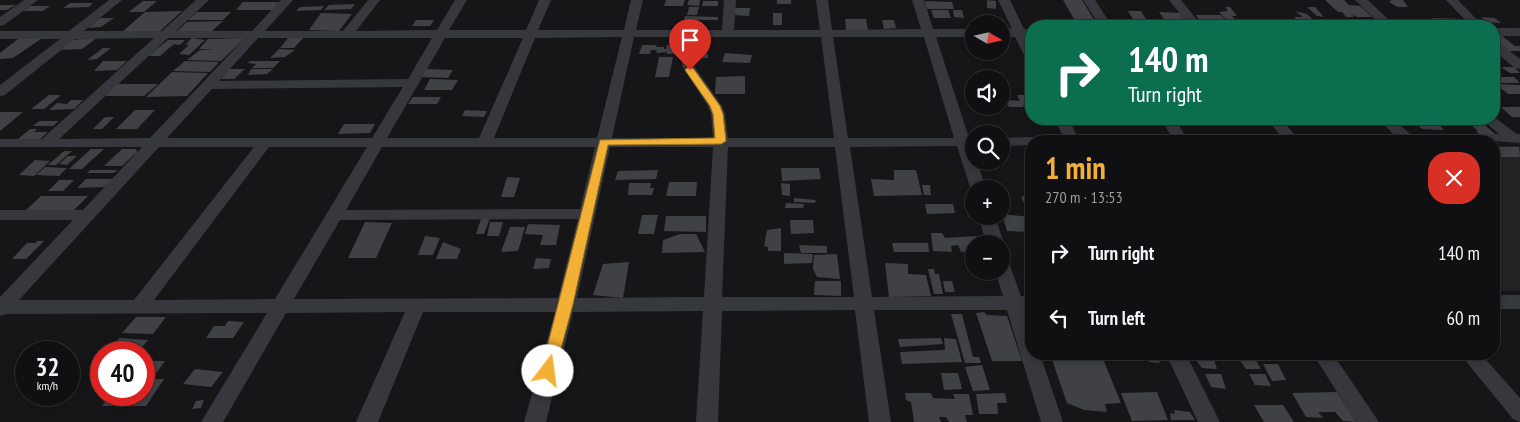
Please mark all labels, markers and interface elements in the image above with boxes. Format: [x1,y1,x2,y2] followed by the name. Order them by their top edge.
[965,15,1010,60] north arrow
[965,15,1010,280] map controls
[669,19,711,70] pin
[676,26,704,54] icon: arrive
[1128,36,1209,82] text: 140 m
[1045,40,1110,105] icon: right
[965,70,1010,115] button: sound
[1128,80,1202,108] text: Turn right
[965,125,1010,170] button: search
[1045,148,1106,187] text: 1 min
[1428,152,1480,204] button: close
[965,180,1010,225] button: +
[1045,187,1123,207] text: 270 m · 13:53
[965,235,1010,280] button: −
[1045,239,1073,267] icon: right
[1088,241,1154,265] text: Turn right
[1438,241,1480,265] text: 140 m
[1045,304,1073,332] icon: left
[1088,306,1145,330] text: Turn left
[1447,306,1480,330] text: 60 m
[90,341,155,406] speed limit sign: 40
[521,344,573,396] position arrow
[36,351,59,383] text: 32
[37,378,58,393] text: km/h

